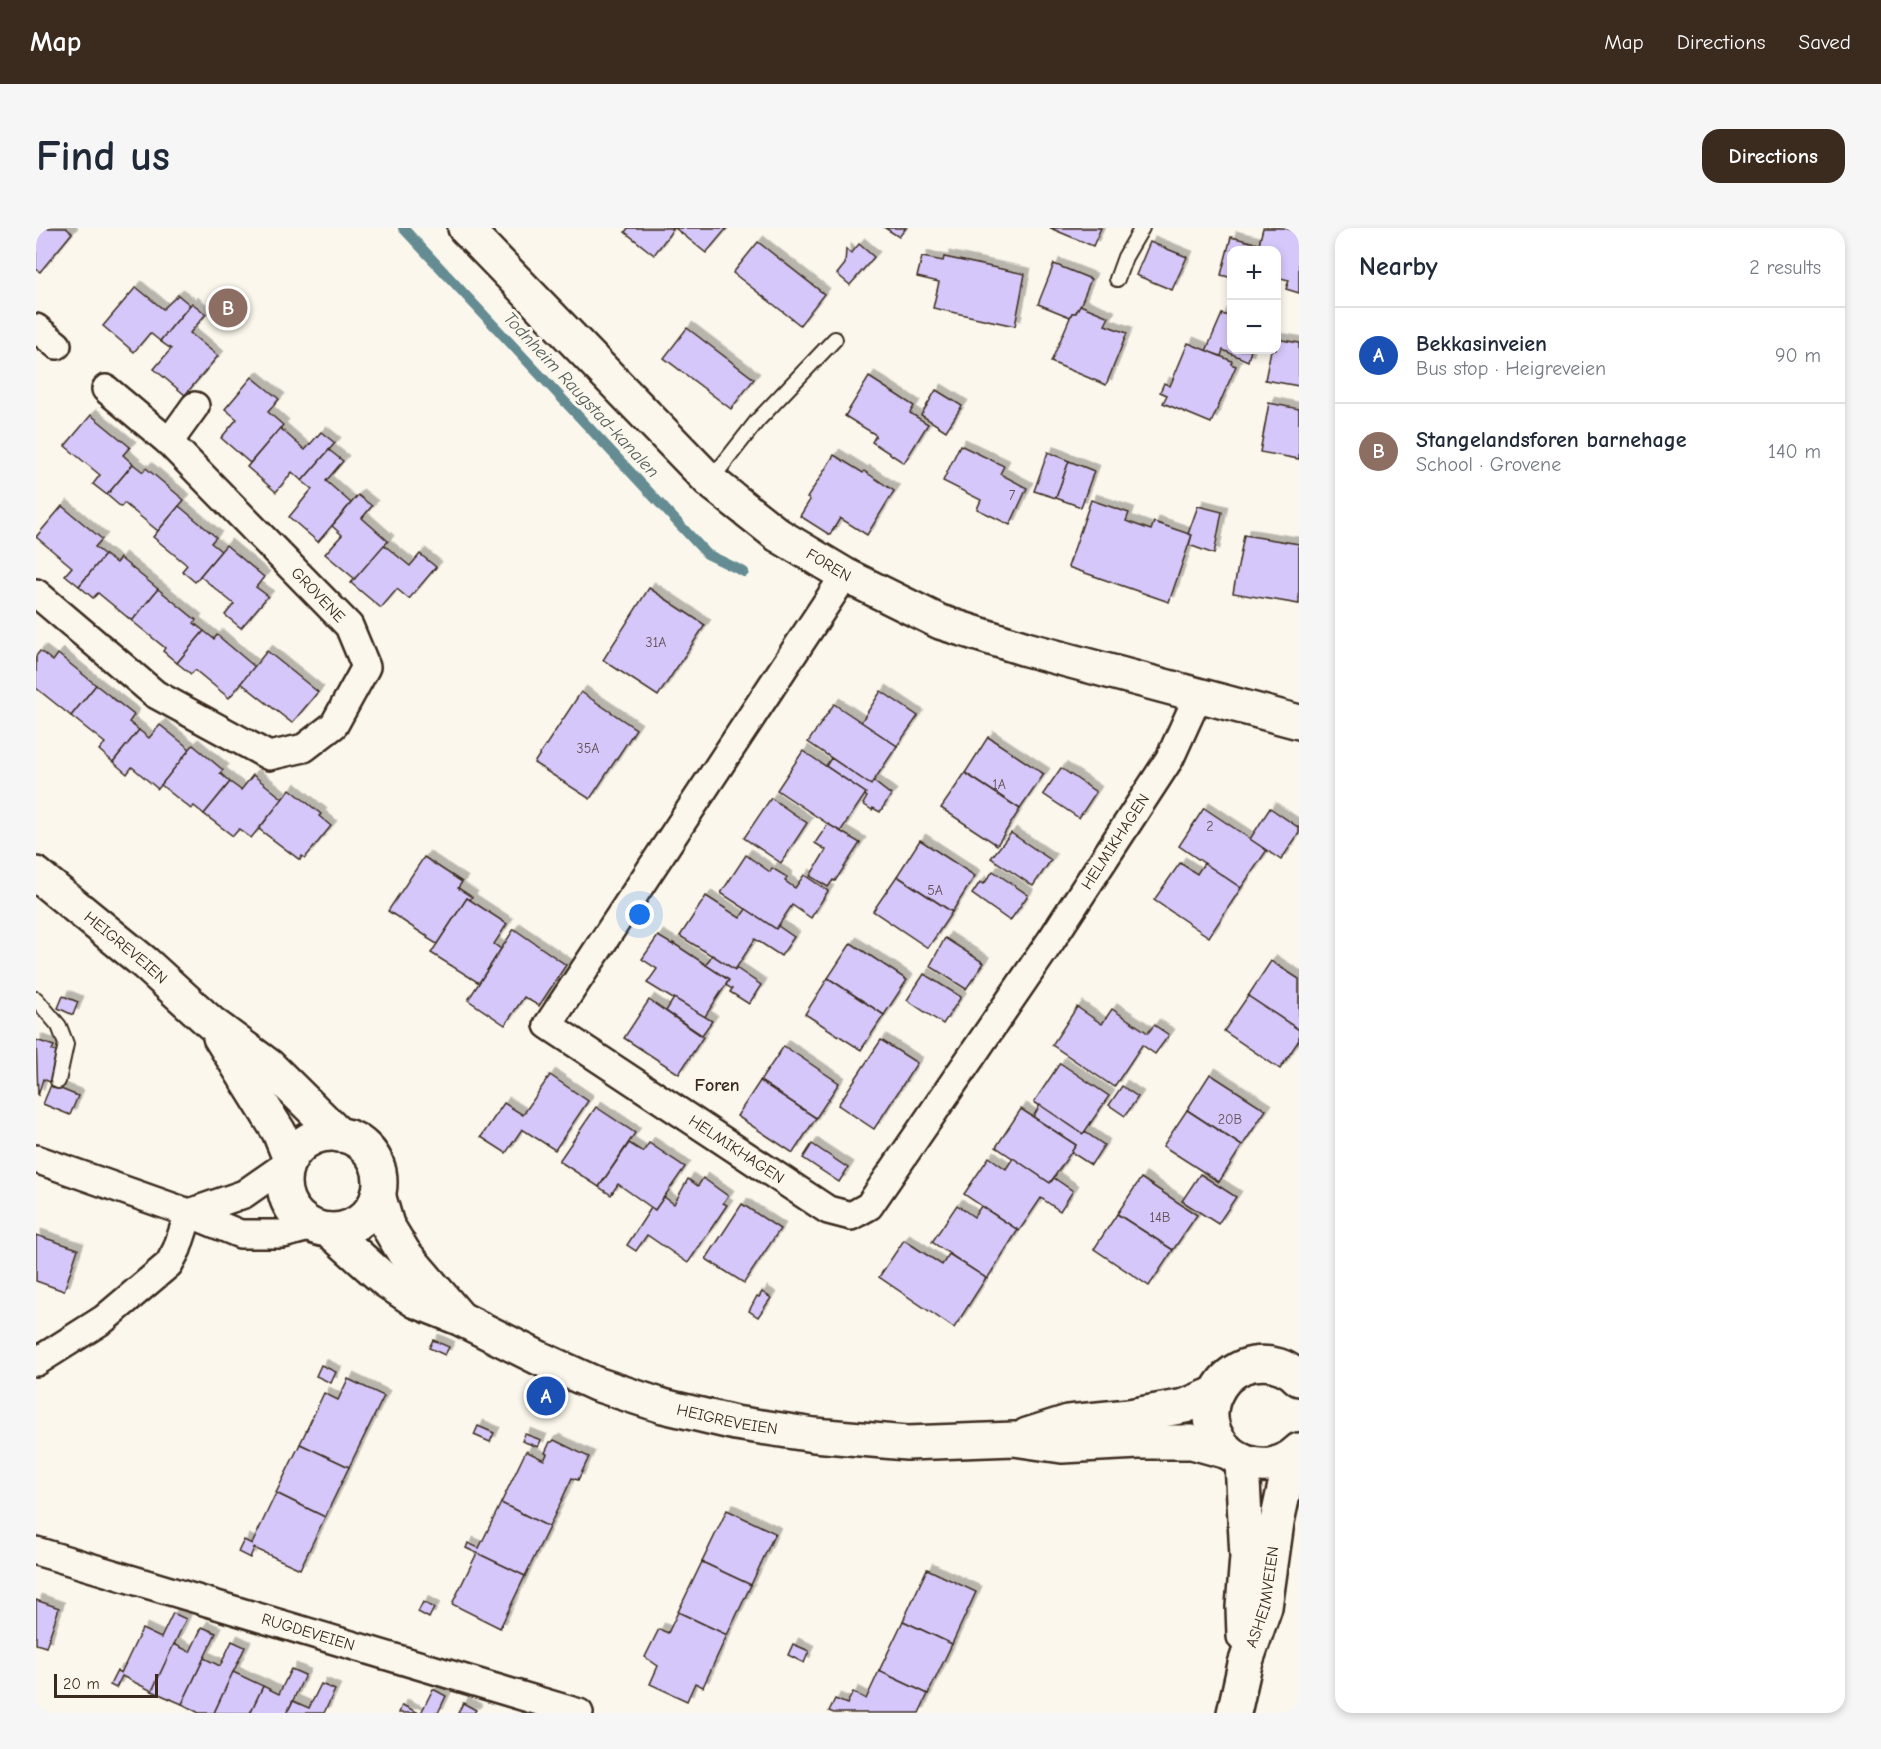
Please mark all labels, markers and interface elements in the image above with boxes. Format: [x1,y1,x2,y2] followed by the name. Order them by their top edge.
[30,26,81,58] text: Map
[1604,30,1644,54] text: Map
[1677,30,1766,54] text: Directions
[1799,30,1851,54] text: Saved
[1702,129,1845,183] button: Directions
[36,132,170,181] text: Find us
[1227,246,1281,354] map controls
[1227,246,1281,300] button: +
[1359,252,1438,282] text: Nearby
[1749,256,1821,279] text: 2 results
[208,286,248,331] pin: B
[1227,300,1281,354] button: −
[499,308,663,482] water label: Todnheim Raugstad-kanalen
[1416,331,1547,357] text: Bekkasinveien
[1373,344,1384,367] text: A
[1775,344,1821,367] text: 90 m
[1416,357,1606,380] text: Bus stop · Heigreveien
[1416,427,1687,453] text: Stangelandsforen barnehage
[1372,440,1385,463] text: B
[1768,440,1821,463] text: 140 m
[1416,453,1561,476] text: School · Grovene
[1009,487,1016,504] house number: 7
[803,545,854,585] street label: FOREN
[287,564,349,626] street label: GROVENE
[646,634,666,651] house number: 31A
[577,740,599,757] house number: 35A
[992,776,1006,793] house number: 1A
[1078,791,1153,893] street label: HELMIKHAGEN
[1206,818,1214,835] house number: 2
[927,882,943,899] house number: 5A
[625,900,654,929] your location
[80,908,171,987] street label: HEIGREVEIEN
[694,1075,740,1096] district label: Foren
[1218,1111,1243,1128] house number: 20B
[685,1112,787,1187] street label: HELMIKHAGEN
[1150,1209,1171,1226] house number: 14B
[526,1374,566,1418] pin: A
[675,1401,779,1438] street label: HEIGREVEIEN
[1242,1545,1282,1650] street label: ASHEIMVEIEN
[259,1610,357,1655] street label: RUGDEVEIEN
[54,1671,158,1698] scale bar
[63,1675,100,1693] text: 20 m

